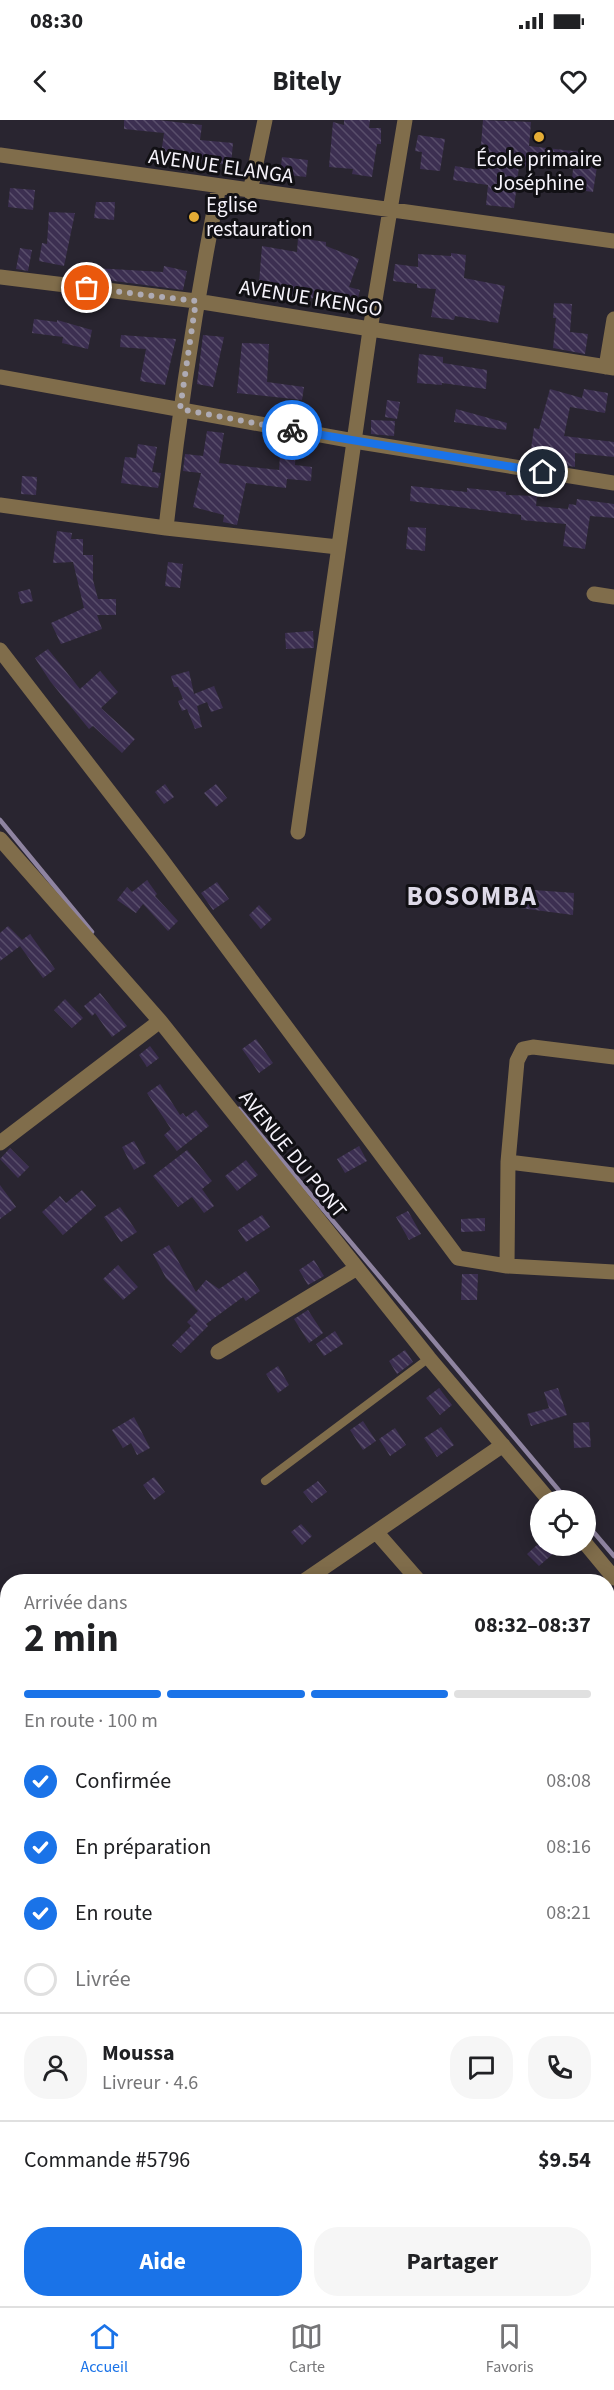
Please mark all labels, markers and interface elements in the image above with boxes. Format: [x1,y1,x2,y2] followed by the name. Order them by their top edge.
[30,5,83,37] text: 08:30
[272,62,342,101] text: Bitely
[24,65,57,98] icon: back
[557,65,590,98] icon: heart
[532,130,546,144] marker: École primaire Joséphine
[147,141,296,191] street label: AVENUE ELANGA
[476,144,602,198] place label: École primaire Joséphine
[206,190,313,244] place label: Eglise restauration
[187,210,201,224] marker: Eglise restauration
[61,262,112,313] pin
[70,271,103,304] icon: bag
[237,272,385,324] street label: AVENUE IKENGO
[262,400,322,460] courier
[276,414,309,447] icon: bike
[517,446,568,497] pin
[526,455,559,488] icon: home
[406,877,538,916] district label: BOSOMBA
[232,1084,354,1224] street label: AVENUE DU PONT
[530,1490,596,1556] map controls
[530,1490,596,1556] button: locate
[24,1589,127,1617] text: Arrivée dans
[474,1609,591,1641] text: 08:32–08:37
[24,1611,119,1667] text: 2 min
[24,1707,158,1735] text: En route · 100 m
[24,1765,57,1798] icon: check
[75,1765,171,1797] text: Confirmée
[546,1767,591,1795] text: 08:08
[24,1831,57,1864] icon: check
[75,1831,211,1863] text: En préparation
[546,1833,591,1861] text: 08:16
[24,1897,57,1930] icon: check
[75,1897,152,1929] text: En route
[546,1899,591,1927] text: 08:21
[75,1963,131,1995] text: Livrée
[24,2036,87,2099] button: person
[450,2036,513,2099] button: chat
[528,2036,591,2099] button: phone
[102,2037,175,2069] text: Moussa
[102,2069,198,2097] text: Livreur · 4.6
[24,2144,190,2176] text: Commande #5796
[538,2144,591,2176] text: $9.54
[24,2227,302,2296] button: Aide
[314,2227,591,2296] button: Partager
[80,2320,128,2378] tab: Accueil
[289,2320,325,2378] tab: Carte
[486,2320,534,2378] tab: Favoris

